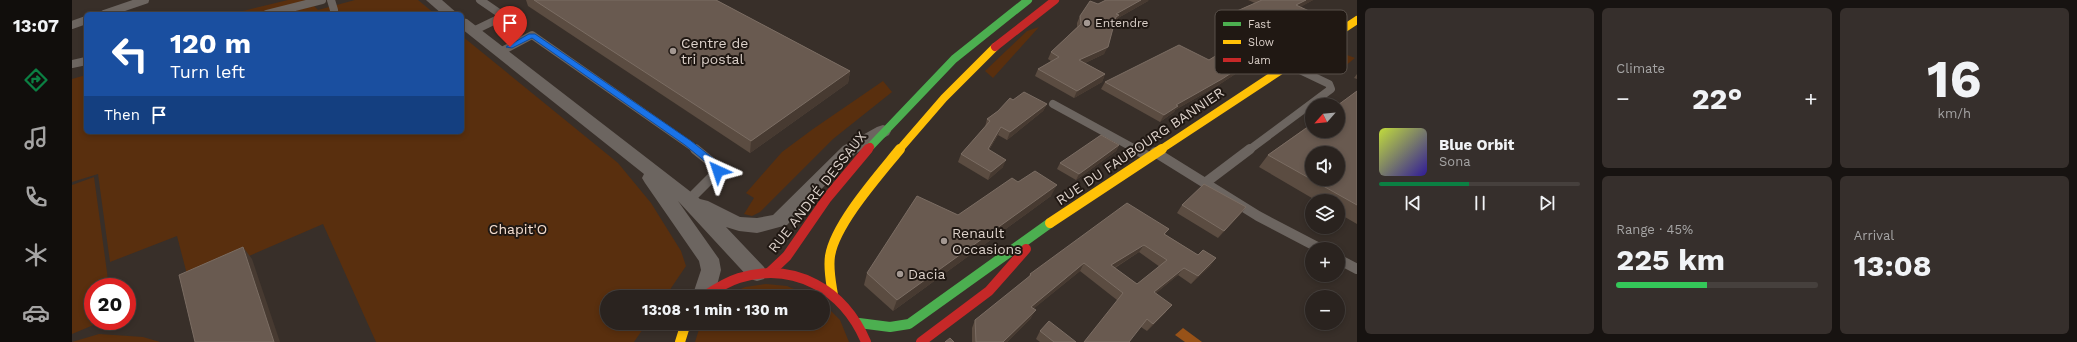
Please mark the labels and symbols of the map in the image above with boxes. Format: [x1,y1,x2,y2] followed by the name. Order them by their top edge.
[493,6,527,47] pin
[1215,10,1347,74] legend
[1095,16,1149,30] place label: Entendre
[1082,18,1092,28] marker: Entendre
[1248,18,1271,31] text: Fast
[681,35,748,67] place label: Centre de tri postal
[1248,36,1274,49] text: Slow
[668,46,678,56] marker: Centre de tri postal
[1248,54,1271,67] text: Jam
[1053,84,1227,208] street label: RUE DU FAUBOURG BANNIER
[1305,98,1345,138] north arrow
[765,128,869,256] street label: RUE ANDRÉ DESSAUX
[697,150,739,192] position arrow
[489,221,547,237] park label: Chapit'O
[952,225,1022,257] place label: Renault Occasions
[939,236,949,246] marker: Renault Occasions
[908,266,946,282] place label: Dacia
[895,269,905,279] marker: Dacia
[84,278,136,330] speed limit sign: 20

